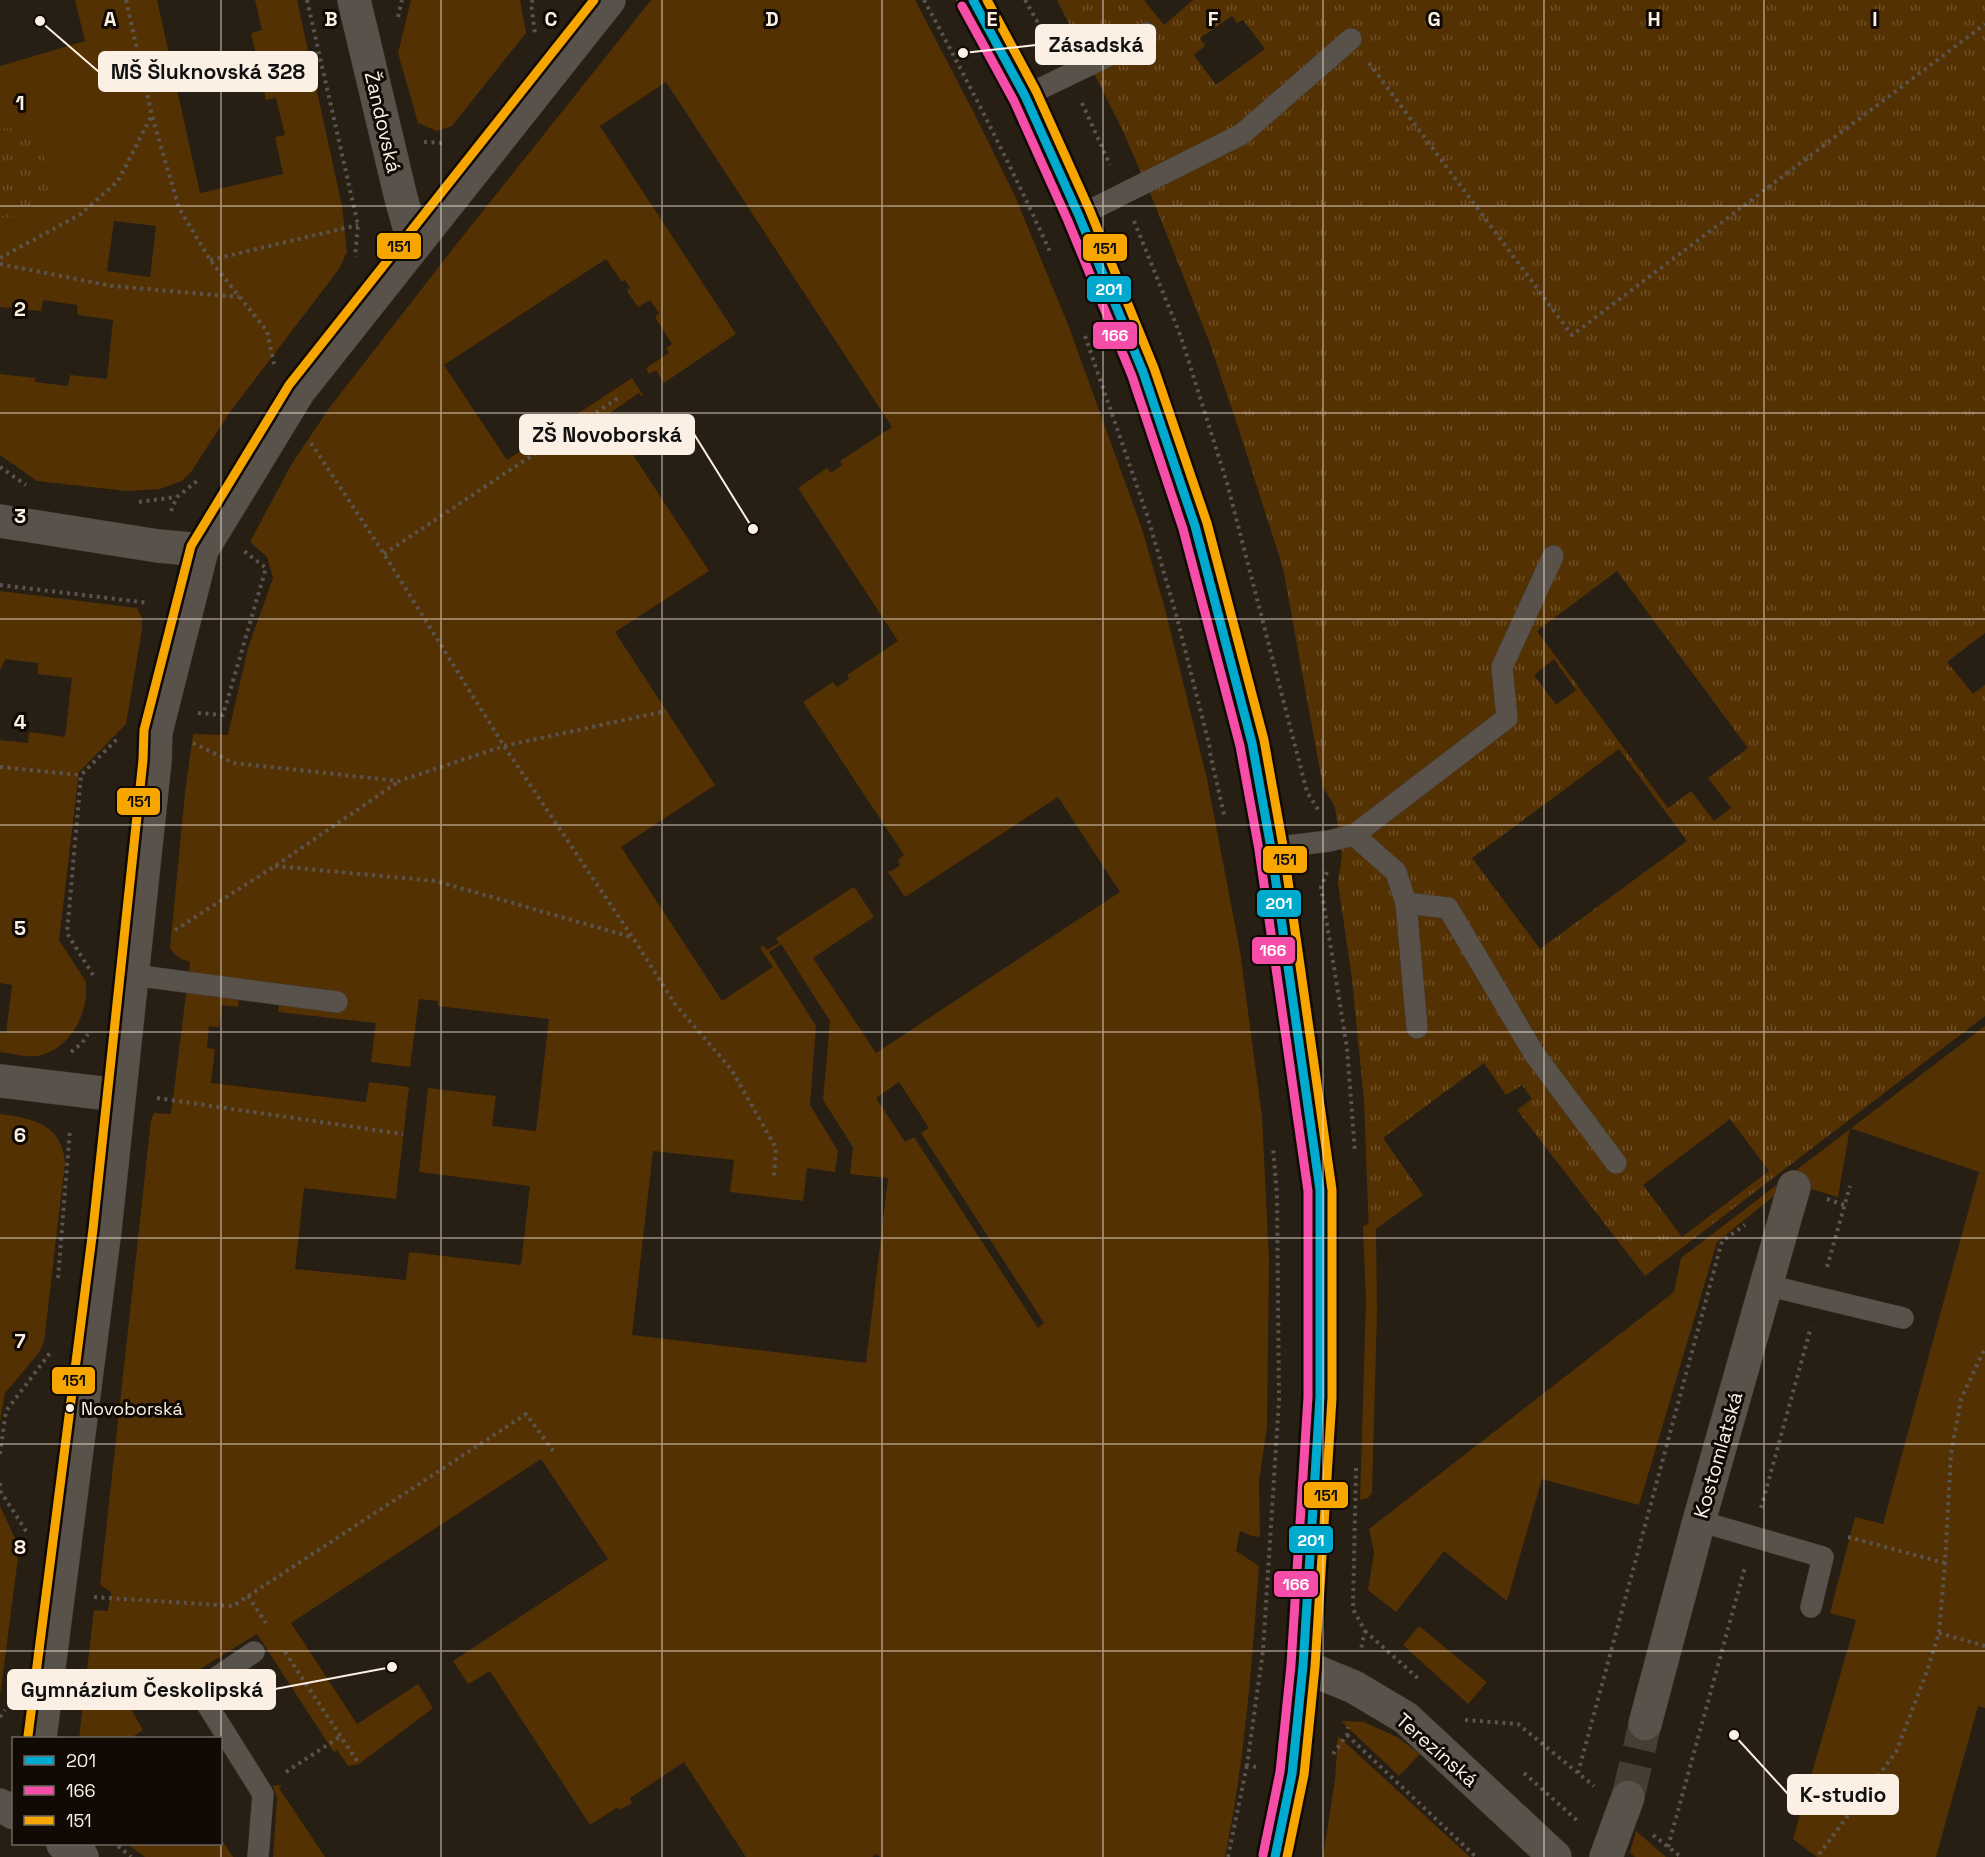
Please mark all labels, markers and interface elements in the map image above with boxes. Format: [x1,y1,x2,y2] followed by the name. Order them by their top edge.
[104,6,117,32] text: A
[324,6,338,32] text: B
[545,6,558,32] text: C
[765,6,779,32] text: D
[986,6,998,32] text: E
[1208,6,1219,32] text: F
[1427,6,1441,32] text: G
[1647,6,1661,32] text: H
[1872,6,1878,32] text: I
[1036,25,1155,64] callout: Zásadská
[1048,31,1144,58] text: Zásadská
[99,52,317,91] callout: MŠ Šluknovská 328
[111,58,306,85] text: MŠ Šluknovská 328
[359,69,407,175] street label: Žandovská
[15,90,25,116] text: 1
[376,232,422,260] line badge: 151
[1082,233,1128,262] line badge: 151
[387,236,411,257] text: 151
[1093,238,1117,259] text: 151
[1086,275,1132,303] line badge: 201
[1095,279,1123,300] text: 201
[14,296,26,322] text: 2
[1092,321,1138,350] line badge: 166
[1101,325,1129,346] text: 166
[520,415,694,454] callout: ZŠ Novoborská
[532,421,682,448] text: ZŠ Novoborská
[14,503,26,529] text: 3
[14,709,27,735] text: 4
[116,787,161,816] line badge: 151
[127,791,151,812] text: 151
[1262,845,1308,874] line badge: 151
[1273,849,1297,870] text: 151
[1256,889,1302,918] line badge: 201
[1265,893,1293,914] text: 201
[14,915,26,941] text: 5
[1251,936,1296,965] line badge: 166
[1259,940,1287,961] text: 166
[14,1122,26,1148] text: 6
[14,1328,26,1354] text: 7
[51,1366,96,1395] line badge: 151
[62,1370,86,1391] text: 151
[1688,1389,1748,1521] street label: Kostomlatská
[81,1397,183,1420] place label: Novoborská
[64,1402,76,1414] marker: Novoborská
[1303,1481,1349,1509] line badge: 151
[1314,1485,1338,1506] text: 151
[1288,1525,1334,1554] line badge: 201
[1297,1530,1325,1551] text: 201
[14,1534,26,1560] text: 8
[1273,1570,1319,1598] line badge: 166
[1282,1574,1310,1595] text: 166
[8,1670,275,1709] callout: Gymnázium Českolipská
[21,1676,263,1703] text: Gymnázium Českolipská
[1391,1707,1483,1793] street label: Terezínská
[12,1737,222,1845] legend
[66,1749,96,1772] text: 201
[1788,1775,1898,1814] callout: K-studio
[66,1779,96,1802] text: 166
[1800,1781,1886,1808] text: K-studio
[66,1809,92,1832] text: 151

